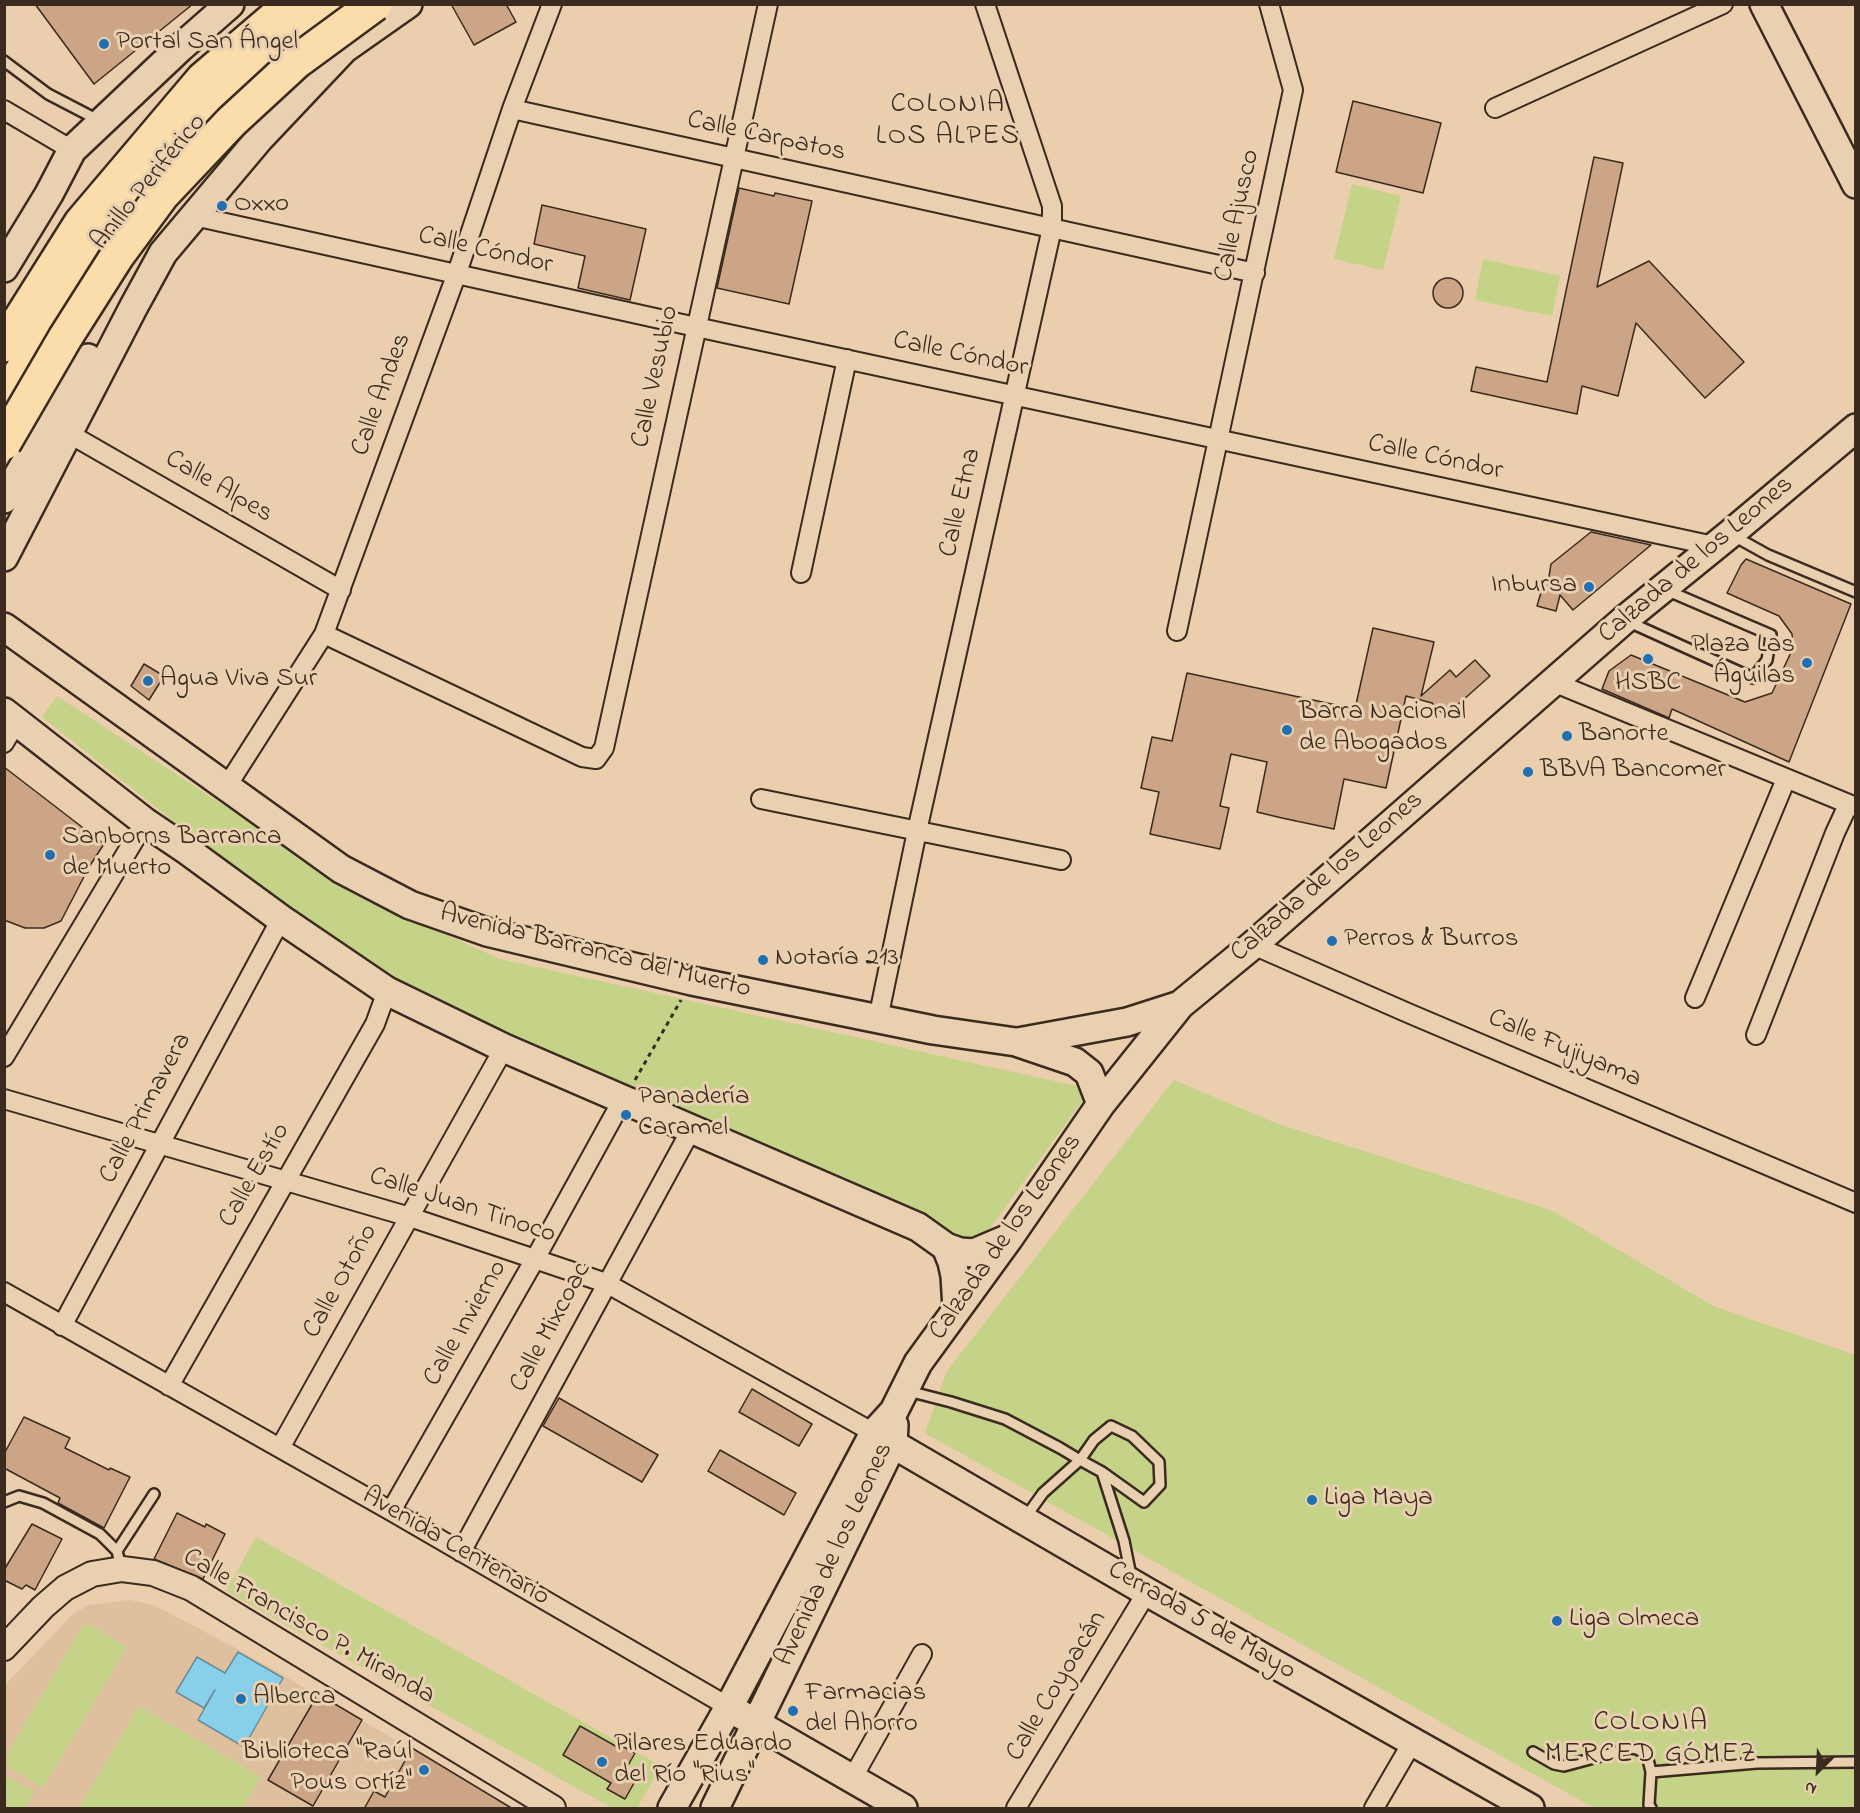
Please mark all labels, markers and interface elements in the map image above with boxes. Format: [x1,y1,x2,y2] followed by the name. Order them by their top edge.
[116,28,298,60] place label: Portal San Ángel
[97,37,111,51] marker: Portal San Ángel
[876,89,1020,155] district label: COLONIA LOS ALPES
[684,105,848,171] street label: Calle Carpatos
[85,108,215,258] street label: Anillo Periférico
[1209,147,1269,285] street label: Calle Ajusco
[234,190,289,222] place label: Oxxo
[215,199,229,213] marker: Oxxo
[415,221,555,283] street label: Calle Cóndor
[626,303,688,451] street label: Calle Vesubio
[890,326,1030,386] street label: Calle Cóndor
[346,329,420,461] street label: Calle Andes
[1365,429,1505,489] street label: Calle Cóndor
[158,444,278,532] street label: Calle Alpes
[934,445,990,561] street label: Calle Etna
[1593,470,1801,652] street label: Calzada de los Leones
[1491,571,1577,603] place label: Inbursa
[1582,580,1596,594] marker: Inbursa
[1691,631,1795,694] place label: Plaza Las Águilas
[1641,652,1655,666] marker: HSBC
[1800,656,1814,670] marker: Plaza Las Águilas
[160,665,317,697] place label: Agua Viva Sur
[1615,669,1681,701] place label: HSBC
[141,674,155,688] marker: Agua Viva Sur
[1299,698,1466,761] place label: Barra Nacional de Abogados
[1579,720,1669,752] place label: Banorte
[1280,723,1294,737] marker: Barra Nacional de Abogados
[1560,729,1574,743] marker: Banorte
[1540,756,1726,788] place label: BBVA Bancomer
[1521,765,1535,779] marker: BBVA Bancomer
[1225,786,1431,970] street label: Calzada de los Leones
[62,823,282,886] place label: Sanborns Barranca de Muerto
[43,848,57,862] marker: Sanborns Barranca de Muerto
[436,899,754,1007] street label: Avenida Barranca del Muerto
[1344,925,1519,957] place label: Perros & Burros
[1325,934,1339,948] marker: Perros & Burros
[775,944,899,976] place label: Notaría 213
[756,953,770,967] marker: Notaría 213
[1482,1003,1646,1097] street label: Calle Fujiyama
[94,1028,200,1190] street label: Calle Primavera
[638,1083,750,1146] place label: Panadería Caramel
[619,1108,633,1122] marker: Panadería Caramel
[213,1118,299,1234] street label: Calle Estío
[924,1128,1090,1348] street label: Calzada de los Leones
[365,1162,559,1252] street label: Calle Juan Tinoco
[297,1219,387,1345] street label: Calle Otoño
[418,1255,516,1393] street label: Calle Invierno
[504,1258,600,1398] street label: Calle Mixcoac
[770,1438,902,1672] street label: Avenida de los Leones
[355,1481,555,1615] street label: Avenida Centenario
[1324,1484,1433,1516] place label: Liga Maya
[1305,1493,1319,1507] marker: Liga Maya
[176,1543,440,1713] street label: Calle Francisco P. Miranda
[1101,1555,1301,1689] street label: Cerrada 5 de Mayo
[1569,1605,1699,1637] place label: Liga Olmeca
[1000,1606,1116,1768] street label: Calle Coyoacán
[1550,1614,1564,1628] marker: Liga Olmeca
[805,1679,926,1742] place label: Farmacias del Ahorro
[253,1683,335,1715] place label: Alberca
[234,1692,248,1706] marker: Alberca
[786,1704,800,1718] marker: Farmacias del Ahorro
[1545,1707,1757,1773] district label: COLONIA MERCED GÓMEZ
[614,1730,792,1793] place label: Pilares Eduardo del Río "Rius"
[242,1738,412,1801] place label: Biblioteca "Raúl Pous Ortíz"
[1788,1741,1848,1801] north arrow
[595,1755,609,1769] marker: Pilares Eduardo del Río "Rius"
[417,1763,431,1777] marker: Biblioteca "Raúl Pous Ortíz"
[1801,1774,1820,1801] text: N

